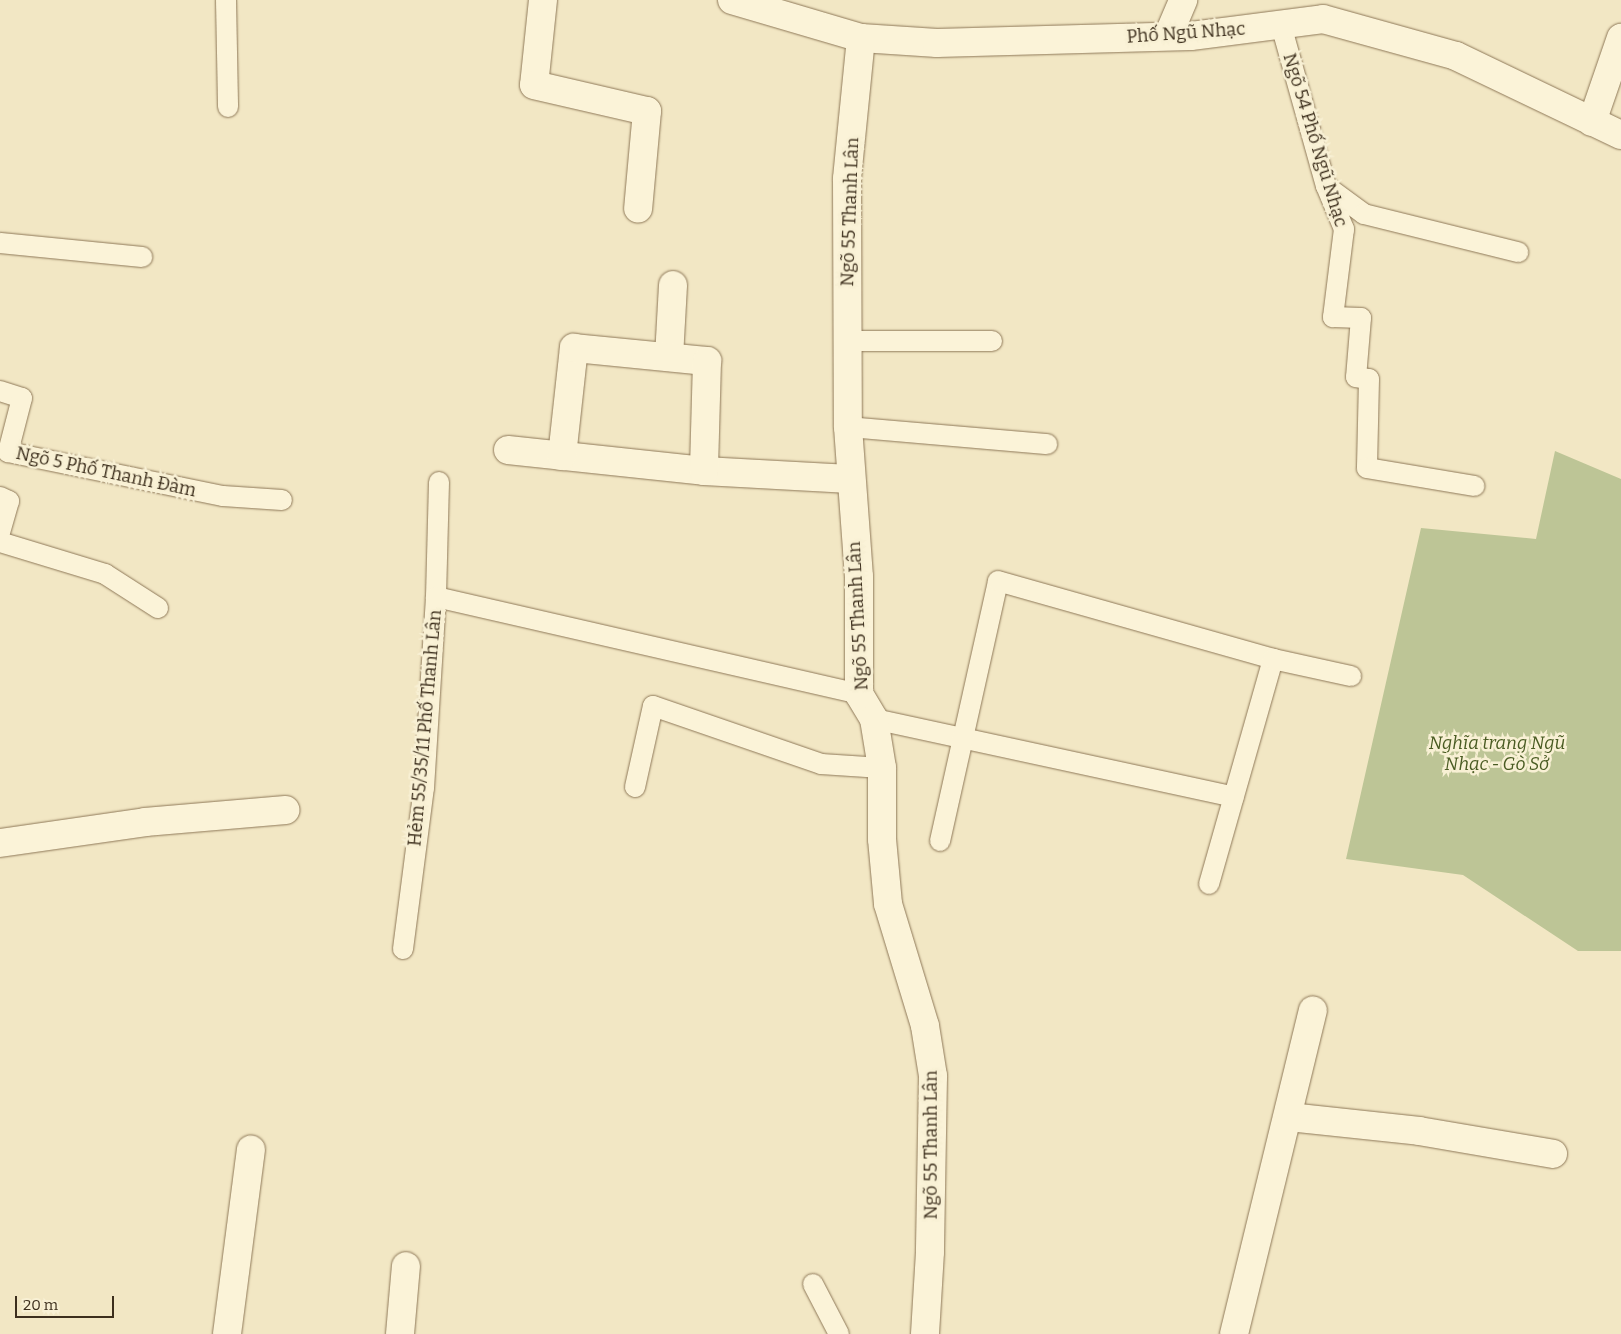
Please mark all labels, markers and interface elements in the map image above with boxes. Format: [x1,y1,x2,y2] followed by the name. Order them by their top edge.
[1126,18,1246,48] street label: Phố Ngũ Nhạc
[1278,51,1352,229] street label: Ngõ 54 Phố Ngũ Nhạc
[837,137,863,287] street label: Ngõ 55 Thanh Lân
[14,442,198,502] street label: Ngõ 5 Phố Thanh Đàm
[843,541,873,691] street label: Ngõ 55 Thanh Lân
[404,609,446,847] street label: Hẻm 55/35/11 Phố Thanh Lân
[1429,733,1565,776] park label: Nghĩa trang Ngũ Nhạc - Gò Sở
[920,1070,942,1220] street label: Ngõ 55 Thanh Lân
[18,1286,116,1318] scale bar
[23,1296,58,1314] text: 20 m

